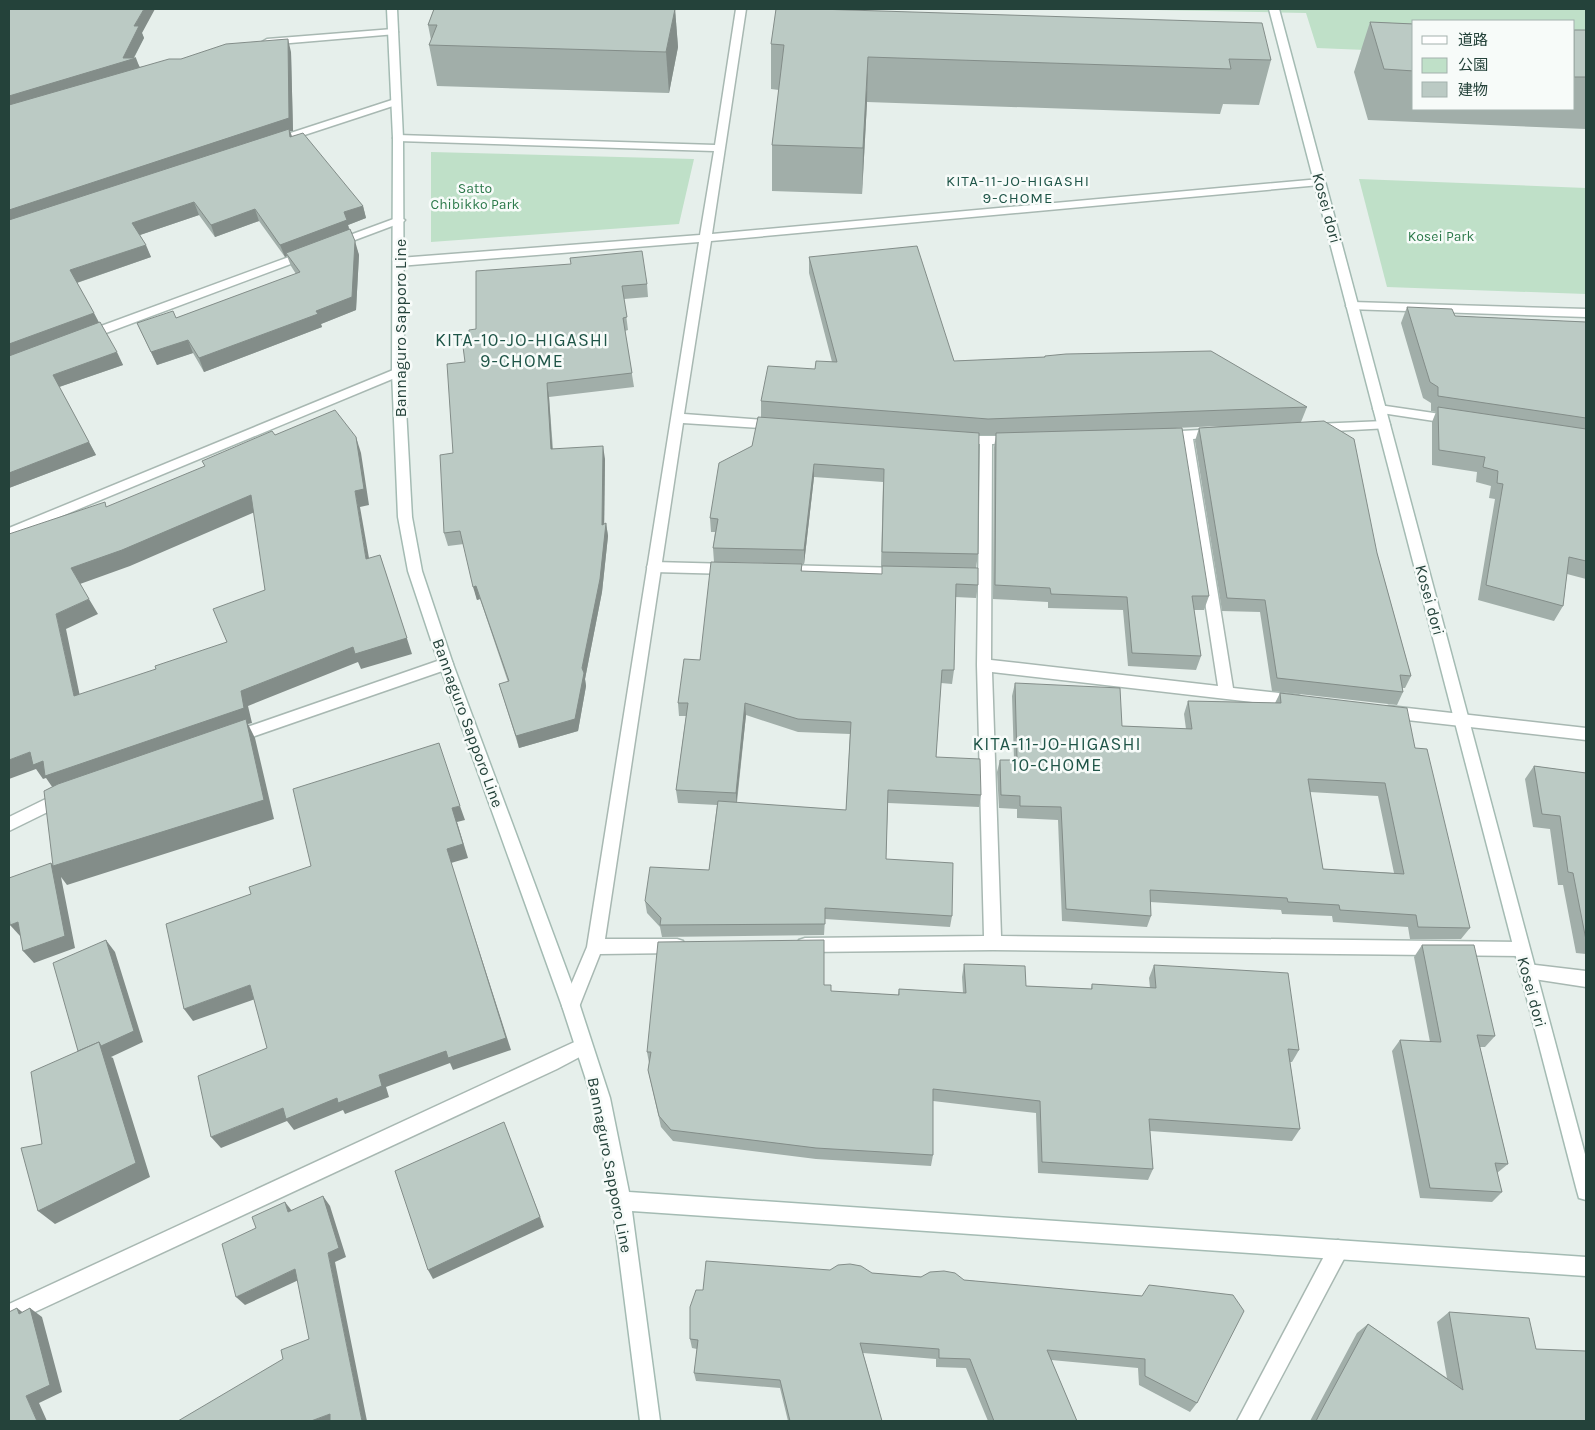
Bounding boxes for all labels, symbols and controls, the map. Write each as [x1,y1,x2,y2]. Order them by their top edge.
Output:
legend [1412,20,1575,110]
text: 道路 [1458,31,1488,49]
text: 公園 [1458,56,1488,74]
text: 建物 [1458,81,1488,99]
street label: Kosei dori [1308,171,1346,245]
district label: KITA-11-JO-HIGASHI 9-CHOME [946,172,1090,207]
park label: Satto Chibikko Park [431,180,520,213]
park label: Kosei Park [1408,228,1474,245]
street label: Bannaguro Sapporo Line [391,239,410,417]
district label: KITA-10-JO-HIGASHI 9-CHOME [435,329,609,372]
street label: Kosei dori [1411,563,1449,637]
street label: Bannaguro Sapporo Line [429,636,507,810]
district label: KITA-11-JO-HIGASHI 10-CHOME [972,733,1142,776]
street label: Kosei dori [1513,955,1551,1029]
street label: Bannaguro Sapporo Line [584,1076,636,1254]

